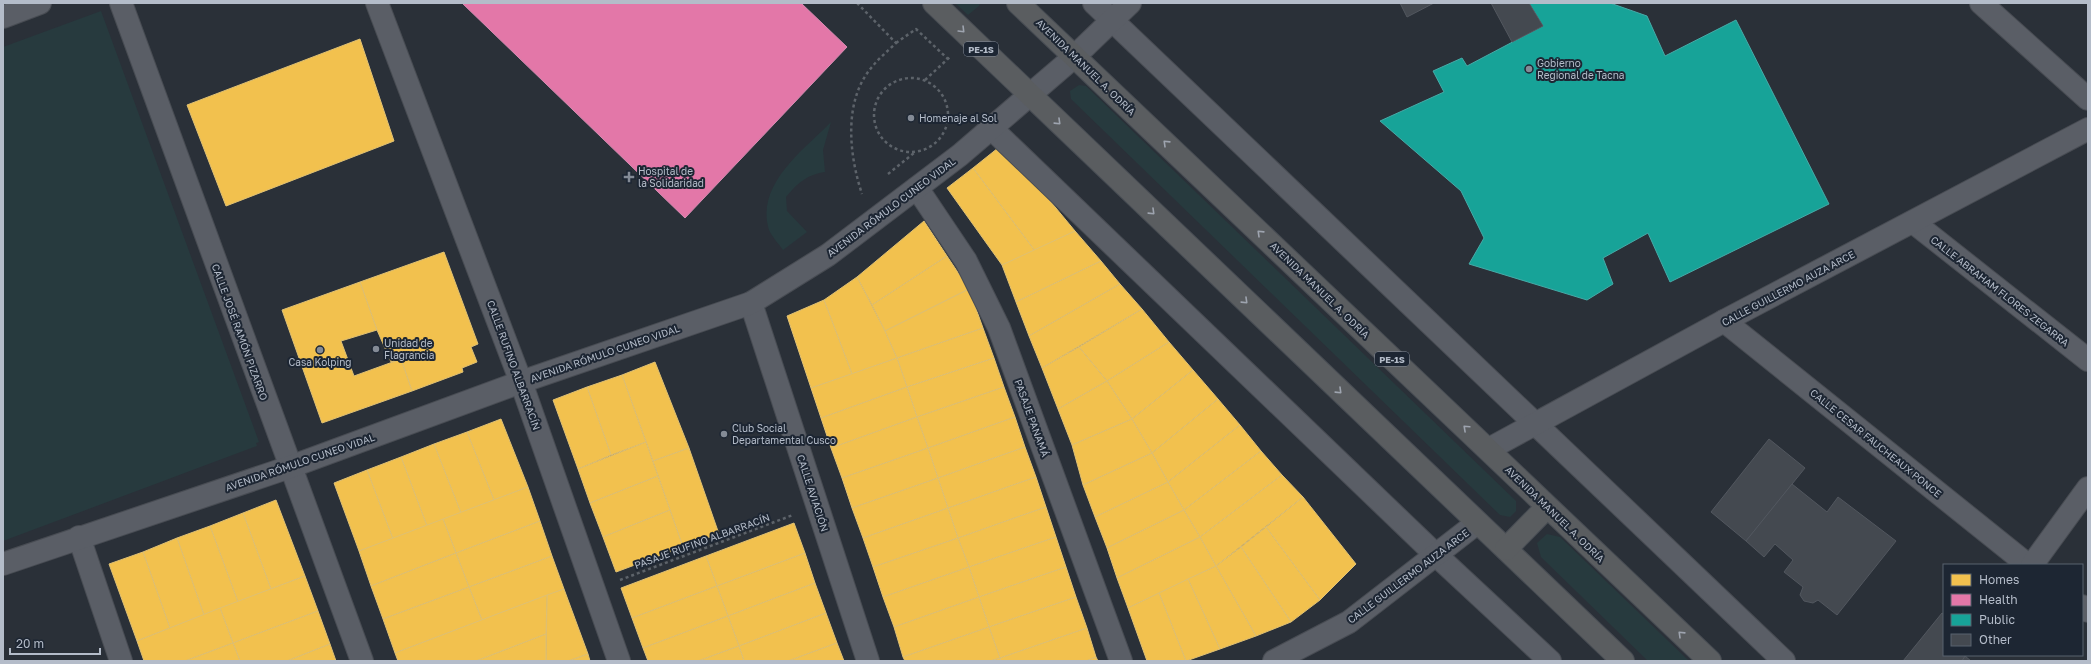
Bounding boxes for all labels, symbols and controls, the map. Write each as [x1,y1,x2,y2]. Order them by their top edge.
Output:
street label: AVENIDA MANUEL A. ODRÍA [1034,16,1138,118]
one-way arrow [957,25,965,33]
road number: PE-1S [964,42,998,56]
place label: Gobierno Regional de Tacna [1537,57,1624,81]
marker: Gobierno Regional de Tacna [1524,64,1534,74]
place label: Homenaje al Sol [919,112,997,124]
marker: Homenaje al Sol [906,113,916,123]
one-way arrow [1053,117,1061,125]
one-way arrow [1163,141,1170,148]
street label: AVENIDA RÓMULO CUNEO VIDAL [825,155,958,259]
place label: Hospital de la Solidaridad [638,165,704,189]
marker: Hospital de la Solidaridad [623,171,635,183]
one-way arrow [1147,207,1154,214]
one-way arrow [1257,230,1265,238]
street label: CALLE ABRAHAM FLORES ZEGARRA [1929,233,2072,349]
street label: AVENIDA MANUEL A. ODRÍA [1268,239,1372,341]
street label: CALLE GUILLERMO AUZA ARCE [1719,248,1857,328]
street label: CALLE JOSÉ RAMÓN PIZARRO [210,262,270,402]
one-way arrow [1240,297,1248,304]
street label: CALLE RUFINO ALBARRACÍN [485,299,543,431]
street label: AVENIDA RÓMULO CUNEO VIDAL [529,322,682,384]
place label: Unidad de Flagrancia [384,337,434,361]
marker: Unidad de Flagrancia [371,344,381,354]
marker: Casa Kolping [315,345,325,355]
road number: PE-1S [1375,352,1409,366]
place label: Casa Kolping [289,356,351,368]
street label: PASAJE PANAMÁ [1012,378,1052,459]
street label: CALLE CESAR FAUCHEAUX PONCE [1808,386,1944,500]
one-way arrow [1334,387,1342,394]
place label: Club Social Departamental Cusco [732,422,836,446]
one-way arrow [1463,425,1471,433]
marker: Club Social Departamental Cusco [719,429,729,439]
street label: AVENIDA RÓMULO CUNEO VIDAL [224,431,377,493]
street label: CALLE AVIACIÓN [795,453,831,533]
street label: AVENIDA MANUEL A. ODRÍA [1503,463,1607,565]
street label: PASAJE RUFINO ALBARRACÍN [633,511,771,571]
street label: CALLE GUILLERMO AUZA ARCE [1345,526,1471,626]
legend [1943,564,2083,656]
text: Homes [1979,572,2019,587]
text: Health [1979,592,2018,607]
text: Public [1979,612,2016,627]
scale bar [10,630,100,656]
one-way arrow [1678,631,1686,639]
text: Other [1979,632,2012,647]
text: 20 m [16,636,44,651]

